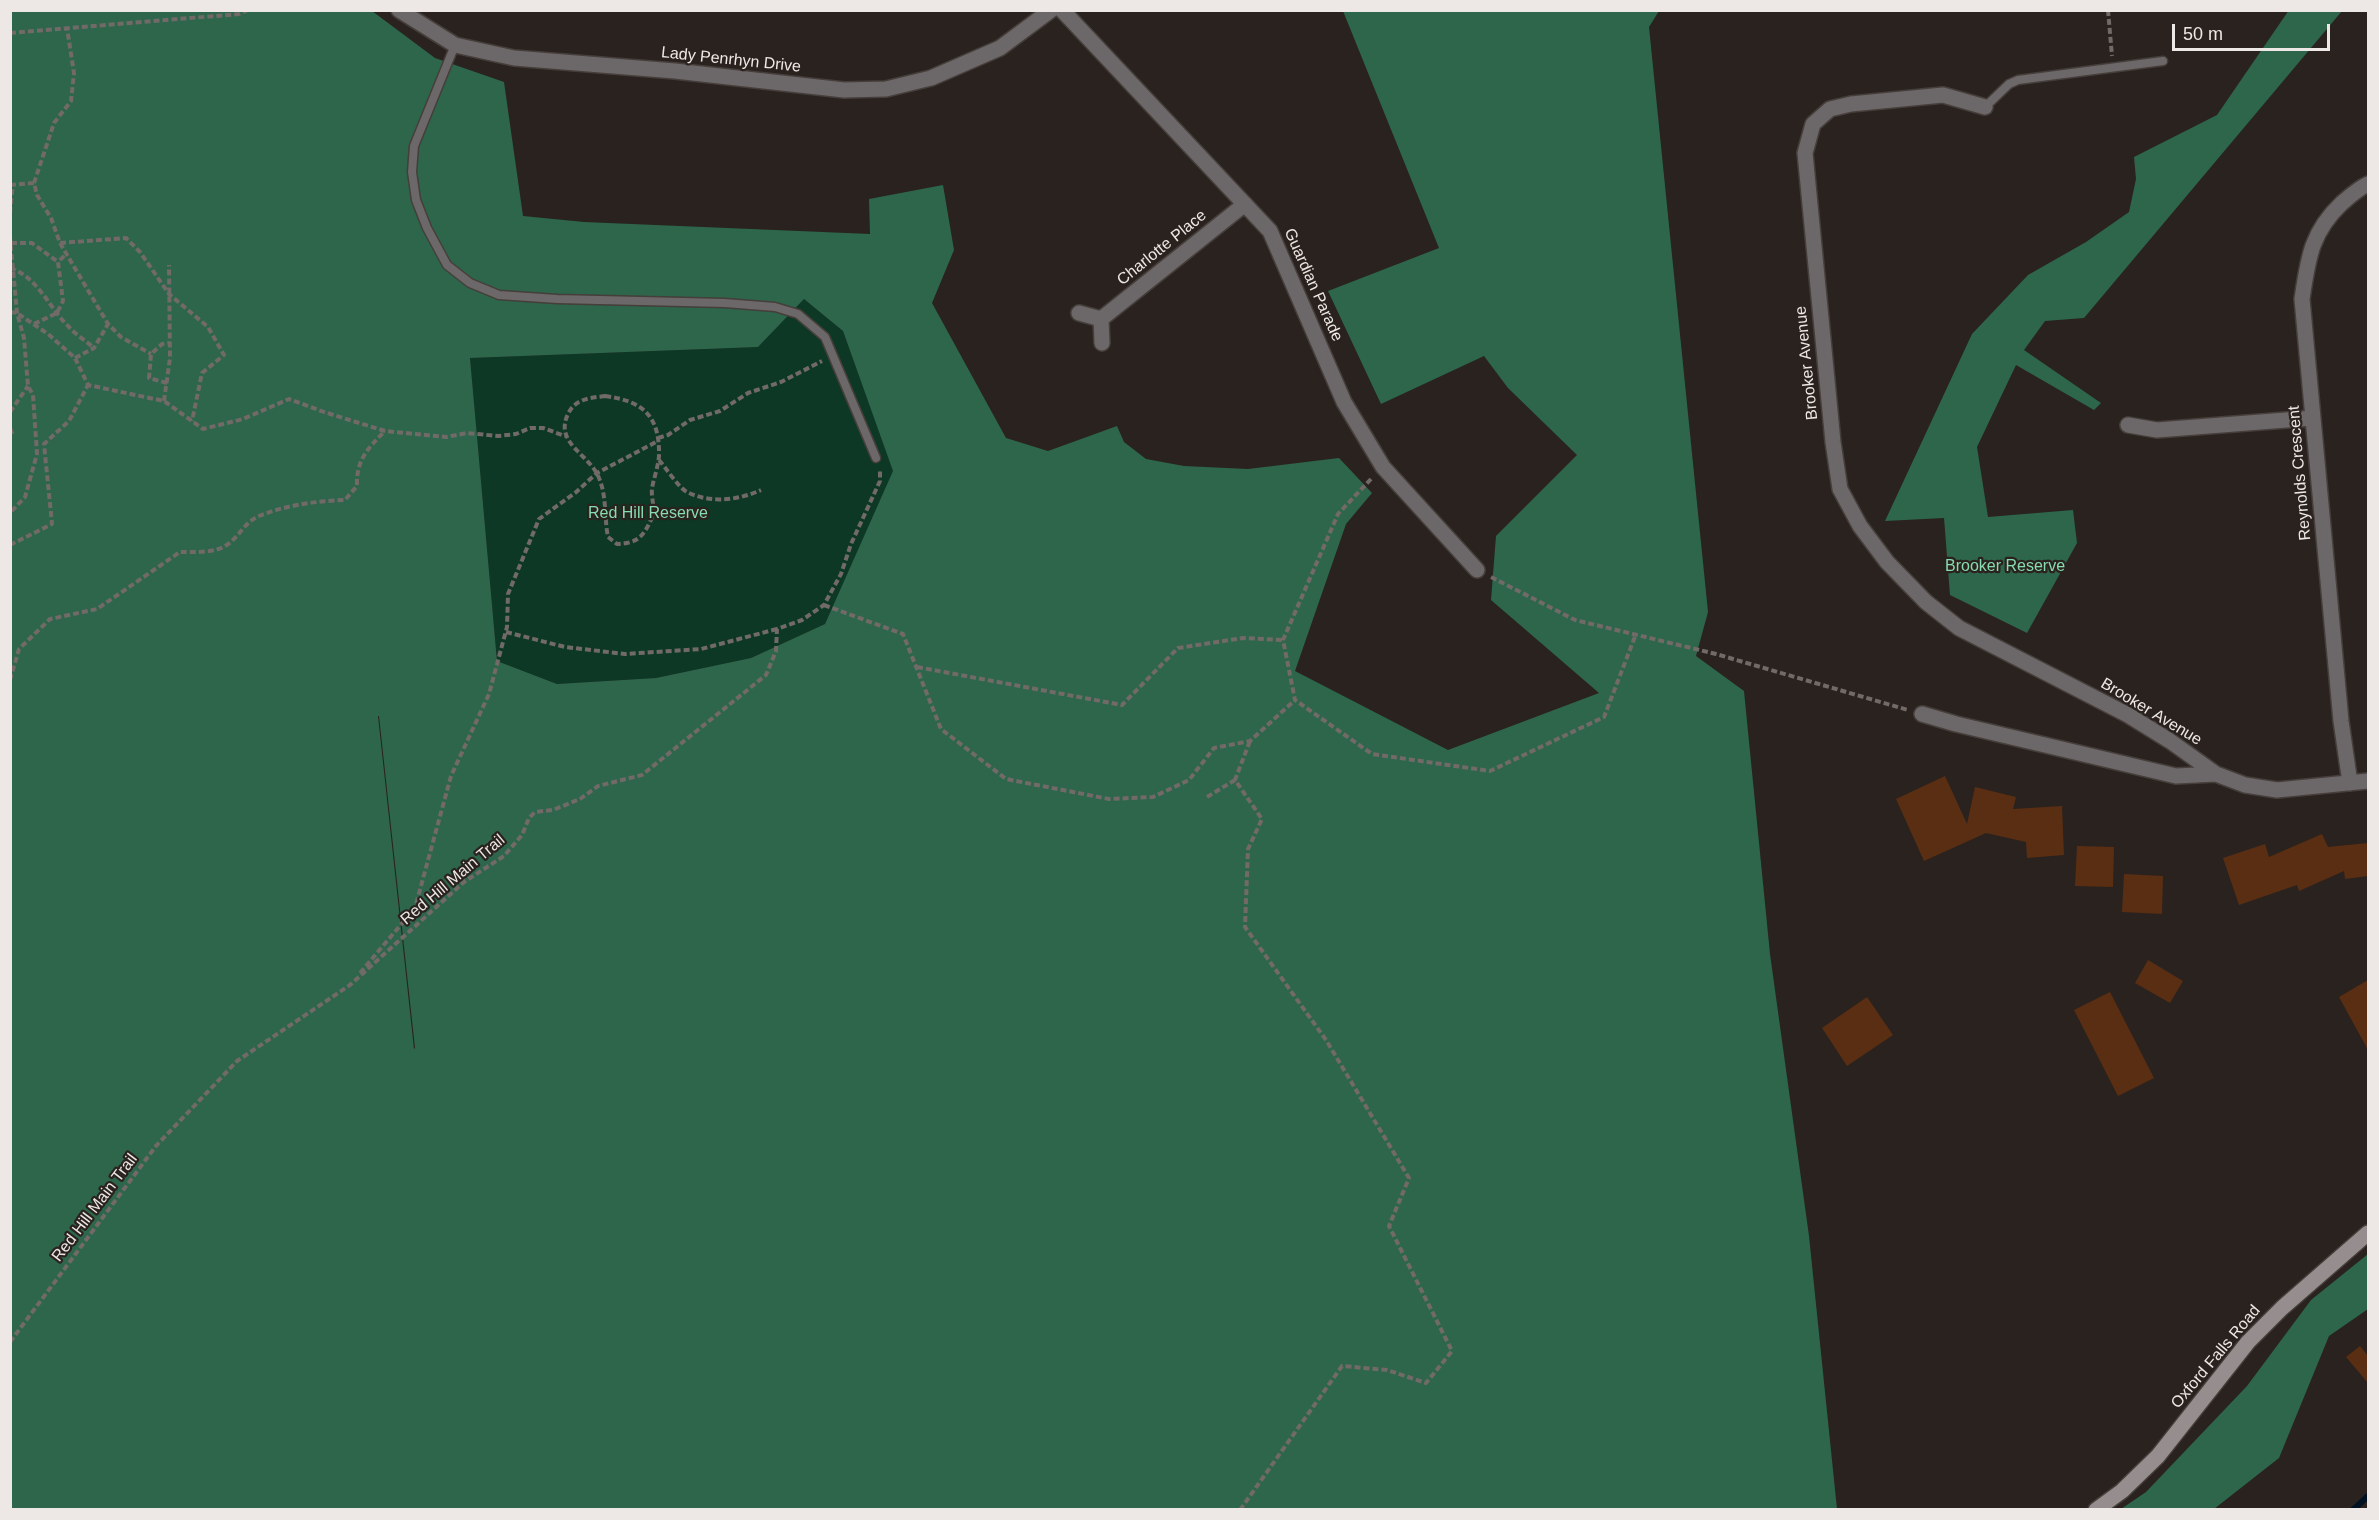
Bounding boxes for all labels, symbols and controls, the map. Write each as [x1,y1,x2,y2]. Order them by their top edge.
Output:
scale bar [2175,12,2332,50]
text: 50 m [2183,24,2223,44]
street label: Lady Penrhyn Drive [660,43,802,77]
street label: Charlotte Place [1113,206,1211,290]
street label: Guardian Parade [1279,225,1347,345]
street label: Brooker Avenue [1791,305,1823,421]
street label: Reynolds Crescent [2285,405,2315,541]
park label: Red Hill Reserve [588,504,708,524]
park label: Brooker Reserve [1945,557,2065,577]
street label: Brooker Avenue [2097,674,2205,750]
street label: Red Hill Main Trail [397,831,509,929]
street label: Red Hill Main Trail [48,1150,142,1266]
street label: Oxford Falls Road [2167,1301,2265,1413]

